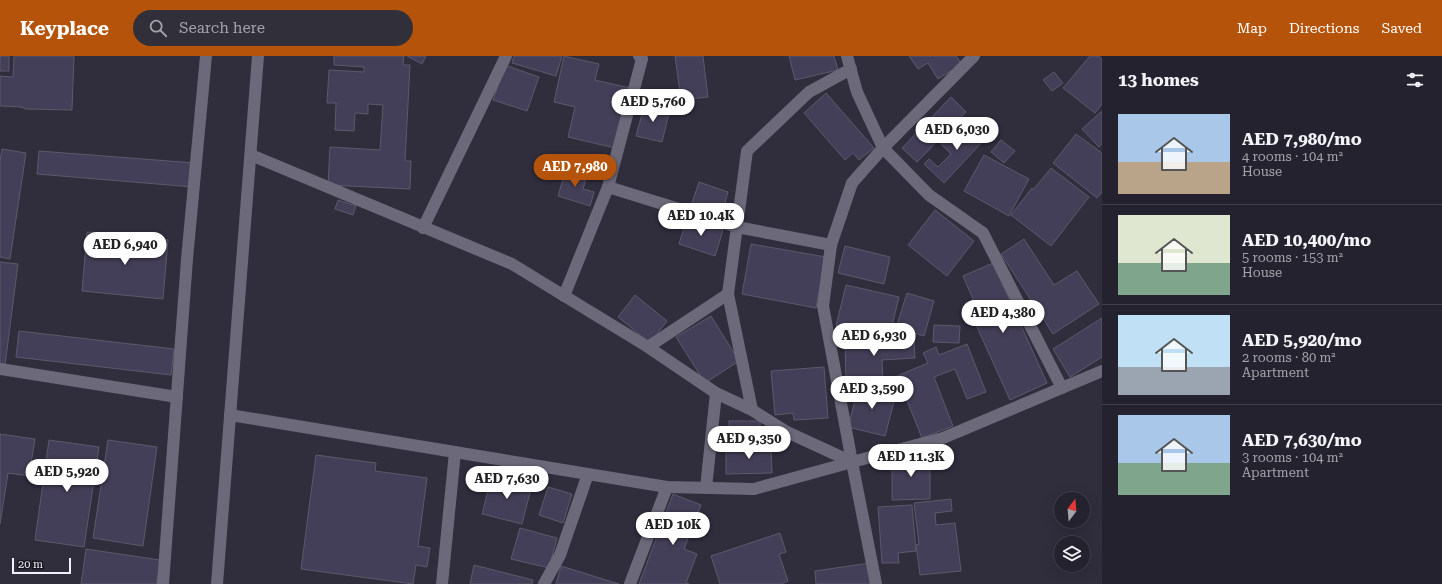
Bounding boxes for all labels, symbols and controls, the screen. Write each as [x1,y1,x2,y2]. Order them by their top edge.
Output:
search box [133,10,413,46]
text: Keyplace [20,17,109,40]
icon: search [147,17,169,39]
text: Search here [179,19,265,37]
text: Map [1237,20,1267,36]
text: Directions [1289,20,1359,36]
text: Saved [1381,20,1422,36]
icon: filters [1404,69,1426,91]
text: 13 homes [1118,70,1199,90]
pin: AED 5,760 [607,89,699,123]
text: AED 5,760 [621,94,685,109]
pin: AED 6,030 [911,117,1003,151]
text: AED 6,030 [925,122,989,137]
text: AED 7,980/mo [1242,129,1362,149]
icon: home [1150,130,1198,178]
text: 4 rooms · 104 m² [1242,149,1343,164]
pin: AED 7,980 [529,154,621,188]
text: AED 7,980 [543,159,607,174]
text: House [1242,164,1282,179]
pin: AED 10.4K [655,203,747,237]
text: AED 10.4K [667,208,735,223]
text: AED 10,400/mo [1242,230,1371,250]
icon: home [1150,231,1198,279]
pin: AED 6,940 [79,232,171,266]
text: AED 6,940 [93,237,157,252]
text: 5 rooms · 153 m² [1242,250,1343,265]
text: House [1242,265,1282,280]
pin: AED 4,380 [957,300,1049,334]
text: AED 4,380 [971,305,1035,320]
pin: AED 6,930 [828,323,920,357]
text: AED 6,930 [842,328,906,343]
text: AED 5,920/mo [1242,330,1362,350]
icon: home [1150,331,1198,379]
text: 2 rooms · 80 m² [1242,350,1336,365]
text: Apartment [1242,365,1309,380]
pin: AED 3,590 [826,376,918,410]
text: AED 3,590 [840,381,904,396]
pin: AED 9,350 [703,426,795,460]
text: AED 7,630/mo [1242,430,1362,450]
text: AED 9,350 [717,431,781,446]
icon: home [1150,431,1198,479]
pin: AED 11.3K [865,444,957,478]
text: AED 11.3K [877,449,945,464]
text: 3 rooms · 104 m² [1242,450,1343,465]
pin: AED 5,920 [21,459,113,493]
text: AED 5,920 [35,464,99,479]
text: Apartment [1242,465,1309,480]
pin: AED 7,630 [461,466,553,500]
text: AED 7,630 [475,471,539,486]
north arrow [1054,492,1090,528]
map controls [1054,492,1090,572]
pin: AED 10K [636,512,710,546]
text: AED 10K [645,517,701,532]
button: layers [1054,536,1090,572]
scale bar [12,556,71,575]
text: 20 m [18,558,43,571]

